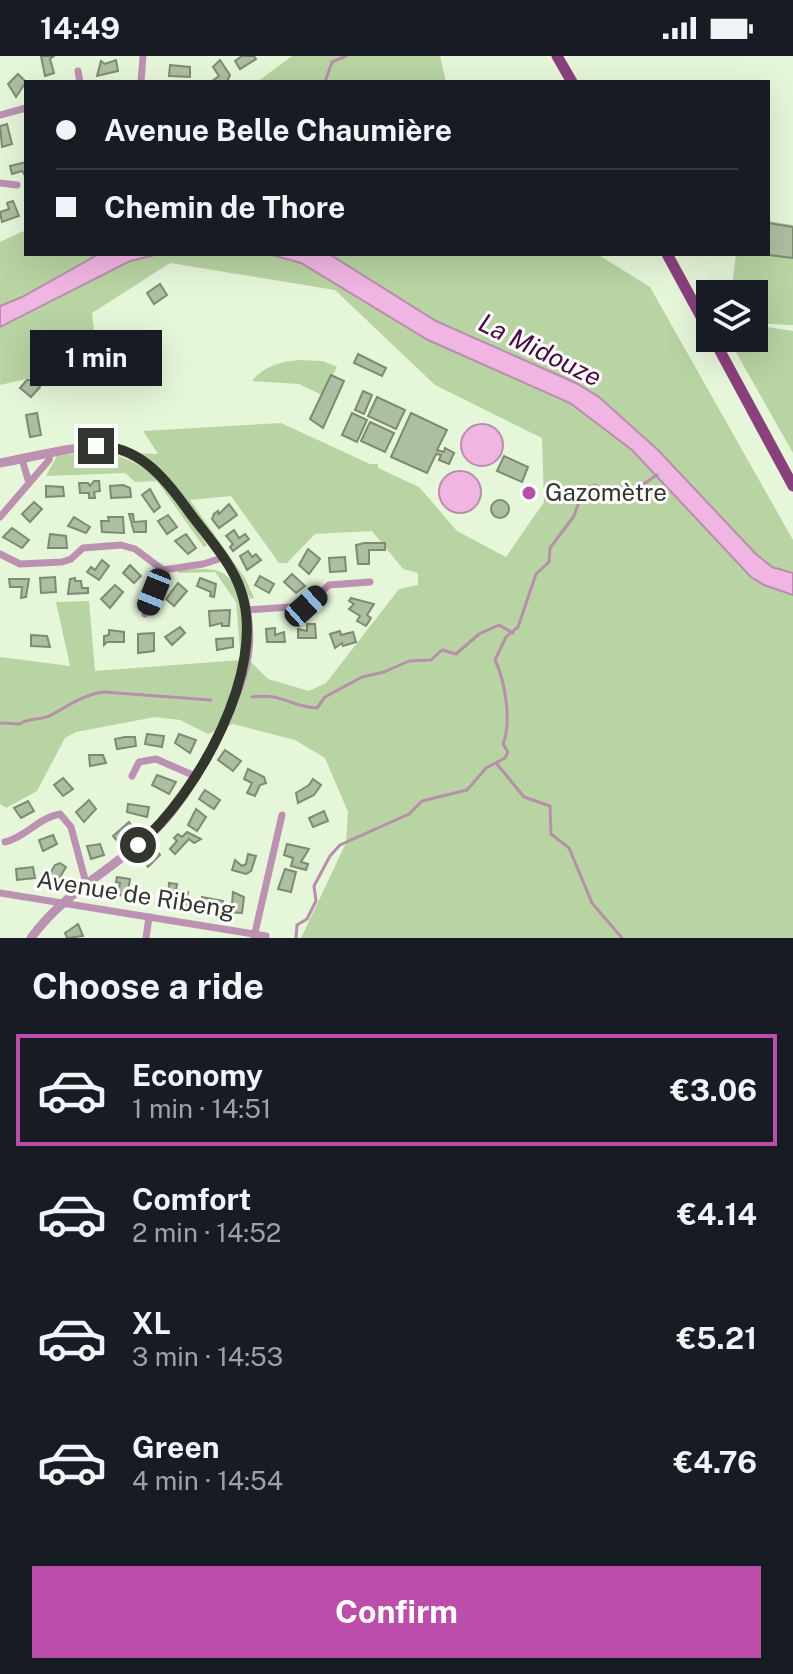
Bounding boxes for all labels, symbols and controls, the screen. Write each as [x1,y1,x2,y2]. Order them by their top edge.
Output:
text: 14:49 [40,10,120,46]
text: Avenue Belle Chaumière [104,112,452,148]
text: Chemin de Thore [104,189,345,225]
map controls [696,280,768,352]
button: layers [696,280,768,352]
water label: La Midouze [474,307,607,393]
callout: 1 min [30,330,162,386]
text: 1 min [65,342,127,373]
route end [78,428,114,464]
place label: Gazomètre [545,478,667,506]
marker: Gazomètre [520,484,538,502]
car [134,565,174,619]
car [280,581,332,631]
route start [120,827,156,863]
street label: Avenue de Ribeng [35,865,237,924]
text: Choose a ride [32,965,264,1007]
icon: car [36,1054,108,1126]
text: Economy [132,1057,263,1093]
text: €3.06 [670,1072,757,1108]
text: 1 min · 14:51 [132,1093,271,1124]
icon: car [36,1178,108,1250]
text: Comfort [132,1181,251,1217]
text: €4.14 [677,1196,757,1232]
text: 2 min · 14:52 [132,1217,281,1248]
icon: car [36,1302,108,1374]
text: XL [132,1305,171,1341]
text: €5.21 [677,1320,757,1356]
text: 3 min · 14:53 [132,1341,283,1372]
icon: car [36,1426,108,1498]
text: Green [132,1429,219,1465]
text: €4.76 [674,1444,757,1480]
text: 4 min · 14:54 [132,1465,283,1496]
button: Confirm [32,1566,761,1658]

